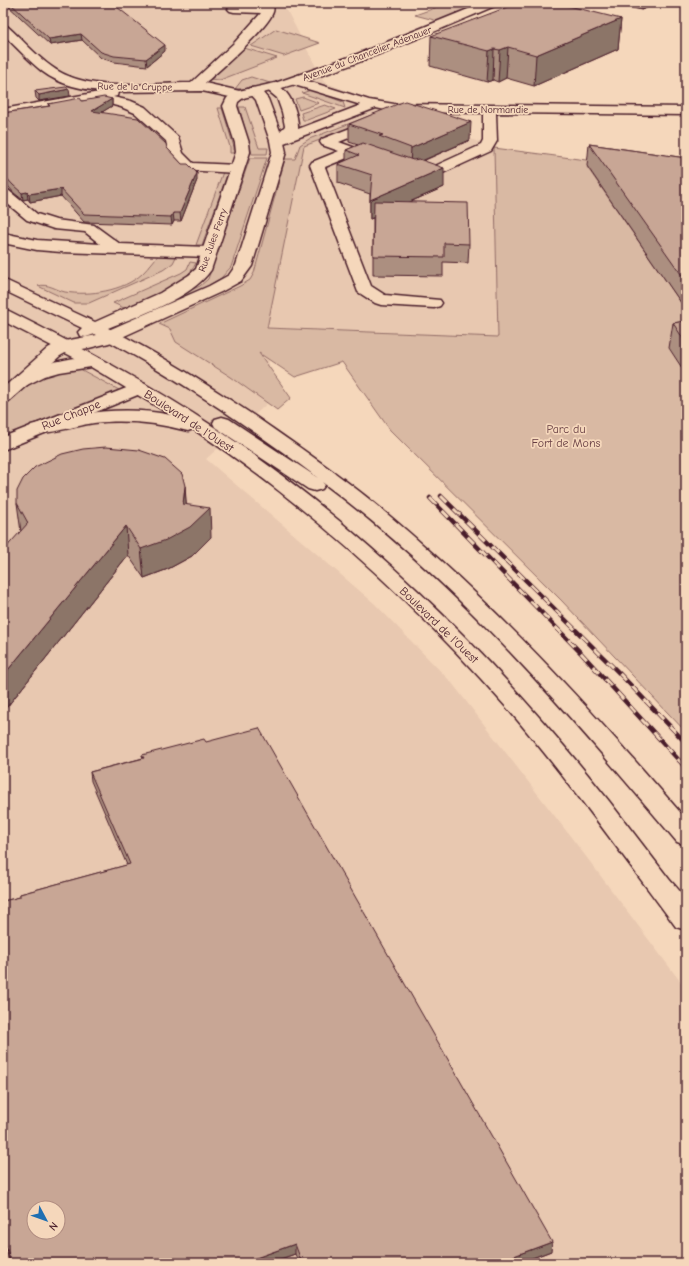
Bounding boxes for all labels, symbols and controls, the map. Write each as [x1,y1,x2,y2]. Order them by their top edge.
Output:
street label: Avenue du Chancelier Adenauer [301,24,434,84]
street label: Rue de la Cruppe [98,80,172,94]
street label: Rue de Normandie [448,104,528,116]
street label: Rue Jules Ferry [196,207,230,274]
street label: Boulevard de l'Ouest [142,387,237,455]
street label: Rue Chappe [40,397,102,433]
park label: Parc du Fort de Mons [531,422,601,450]
street label: Boulevard de l'Ouest [397,584,482,667]
north arrow [26,1200,66,1240]
text: N [46,1219,60,1233]

